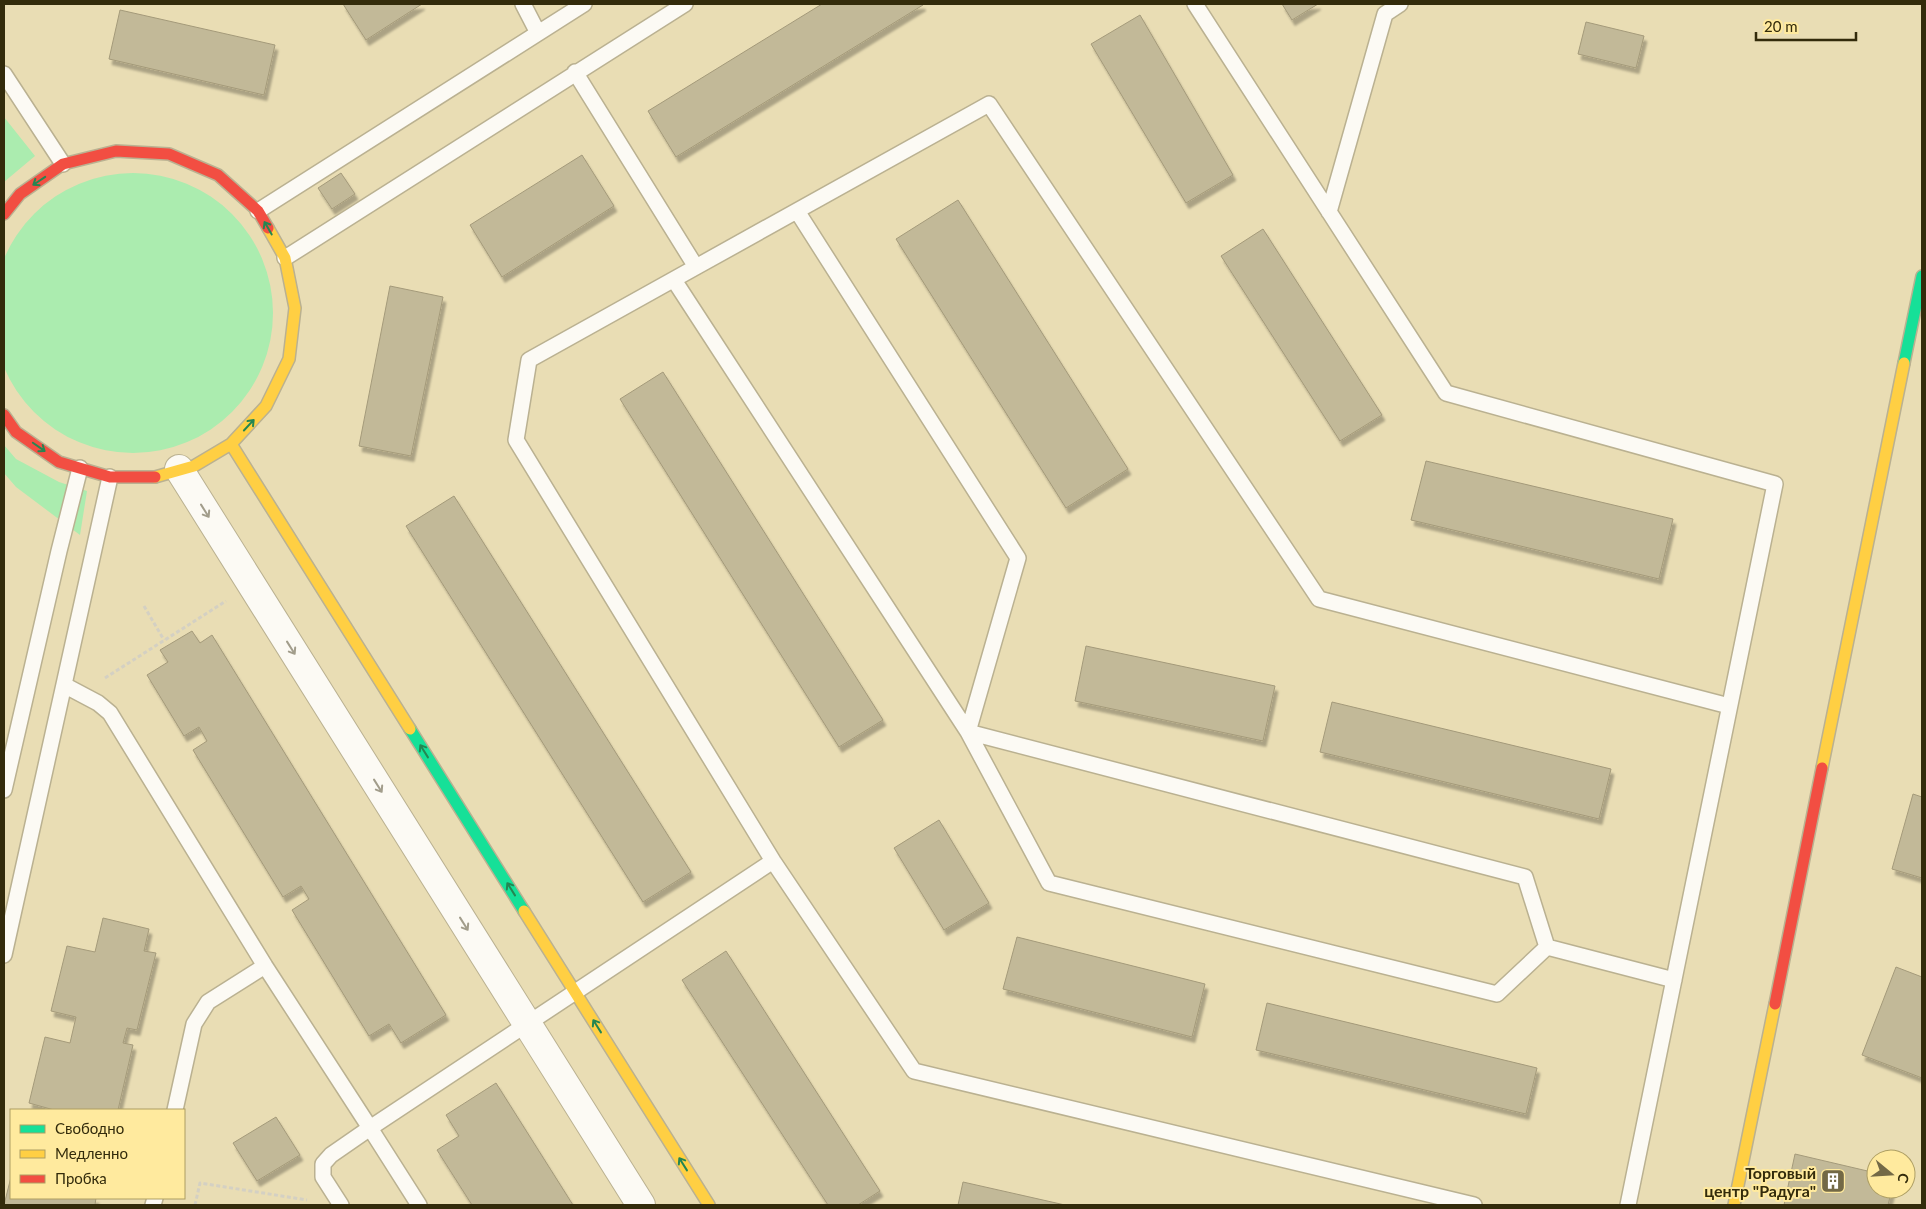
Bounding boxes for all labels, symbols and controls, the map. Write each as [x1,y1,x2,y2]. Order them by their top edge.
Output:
scale bar [1756,10,1856,42]
text: 20 m [1764,17,1798,35]
one-way arrow [32,176,46,186]
one-way arrow [263,220,273,235]
one-way arrow [243,418,255,431]
one-way arrow [32,442,45,453]
one-way arrow [200,503,210,517]
one-way arrow [287,641,297,655]
one-way arrow [419,745,429,759]
one-way arrow [372,779,383,793]
one-way arrow [505,882,515,896]
one-way arrow [459,916,469,930]
one-way arrow [592,1020,602,1034]
legend [10,1109,185,1199]
text: Свободно [55,1119,124,1137]
text: Медленно [55,1144,128,1162]
north arrow [1866,1149,1916,1199]
one-way arrow [678,1157,689,1171]
place label: Торговый центр "Радуга" [1704,1163,1816,1200]
building icon: Торговый центр "Радуга" [1820,1168,1846,1194]
text: Пробка [55,1169,107,1187]
text: С [1894,1171,1913,1186]

